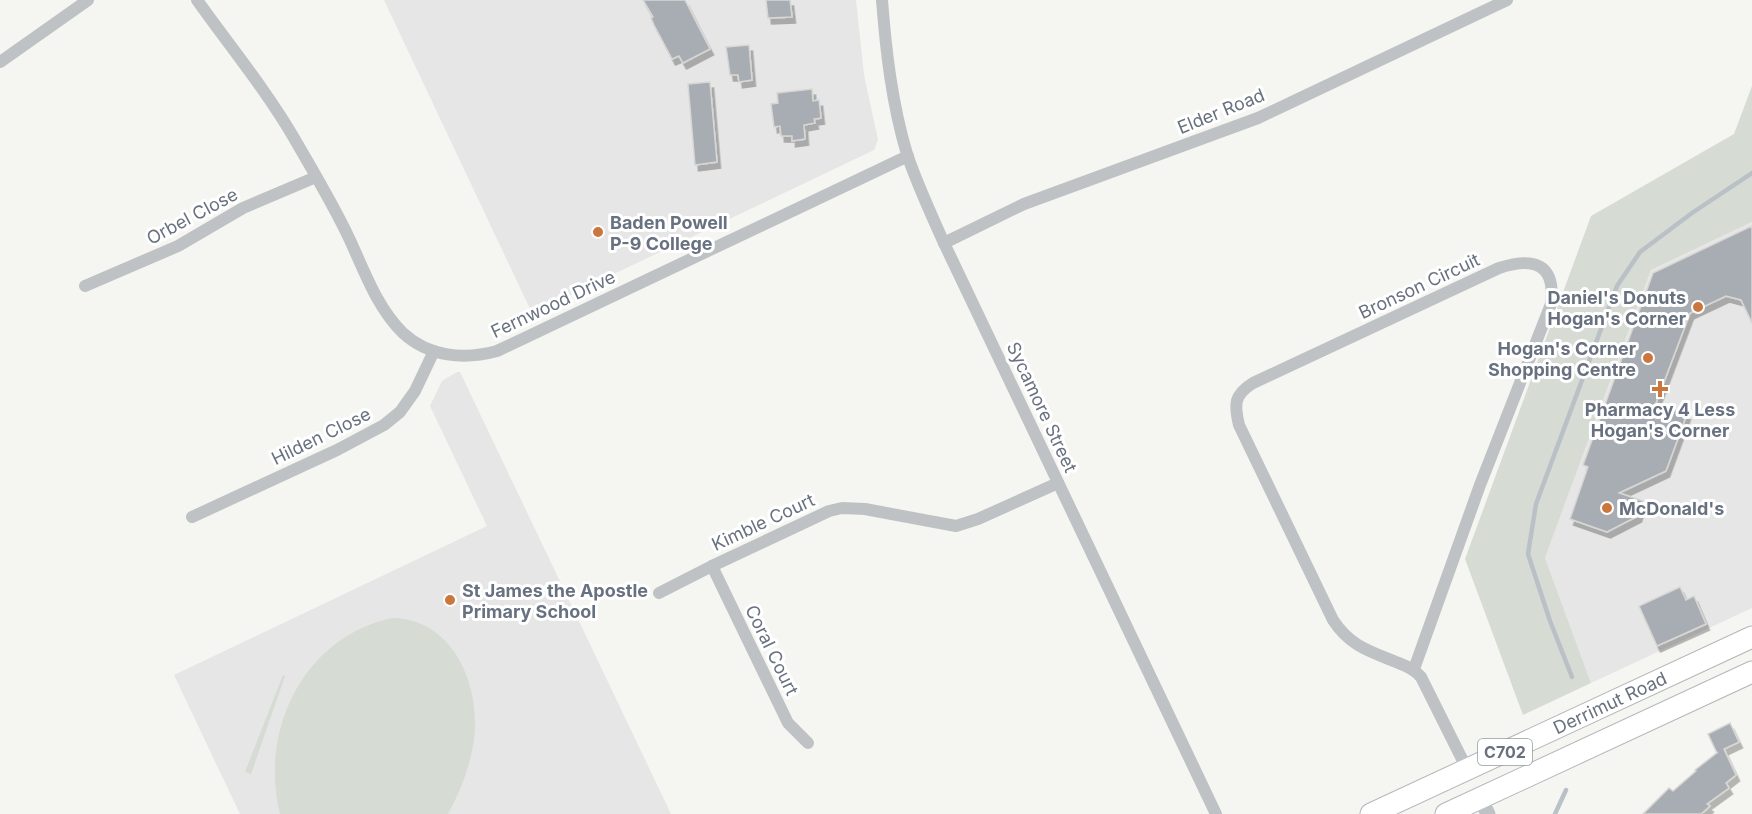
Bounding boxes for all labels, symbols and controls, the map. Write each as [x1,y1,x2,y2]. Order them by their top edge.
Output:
street label: Elder Road [1174,84,1268,138]
street label: Orbel Close [143,183,241,249]
place label: Baden Powell P-9 College [610,212,728,254]
marker: Baden Powell P-9 College [591,225,605,239]
street label: Bronson Circuit [1355,249,1483,323]
street label: Fernwood Drive [487,266,619,342]
place label: Daniel's Donuts Hogan's Corner [1547,287,1686,329]
marker: Daniel's Donuts Hogan's Corner [1691,300,1705,314]
place label: Hogan's Corner Shopping Centre [1488,338,1636,380]
street label: Sycamore Street [1003,339,1081,476]
marker: Hogan's Corner Shopping Centre [1641,351,1655,365]
marker: Pharmacy 4 Less Hogan's Corner [1653,382,1667,396]
place label: Pharmacy 4 Less Hogan's Corner [1585,399,1735,441]
street label: Hilden Close [268,403,374,469]
street label: Kimble Court [708,489,818,555]
place label: McDonald's [1619,498,1724,519]
marker: McDonald's [1600,501,1614,515]
place label: St James the Apostle Primary School [462,580,648,622]
marker: St James the Apostle Primary School [443,593,457,607]
street label: Coral Court [741,601,803,699]
street label: Derrimut Road [1550,668,1670,738]
road number: C702 [1478,739,1532,765]

